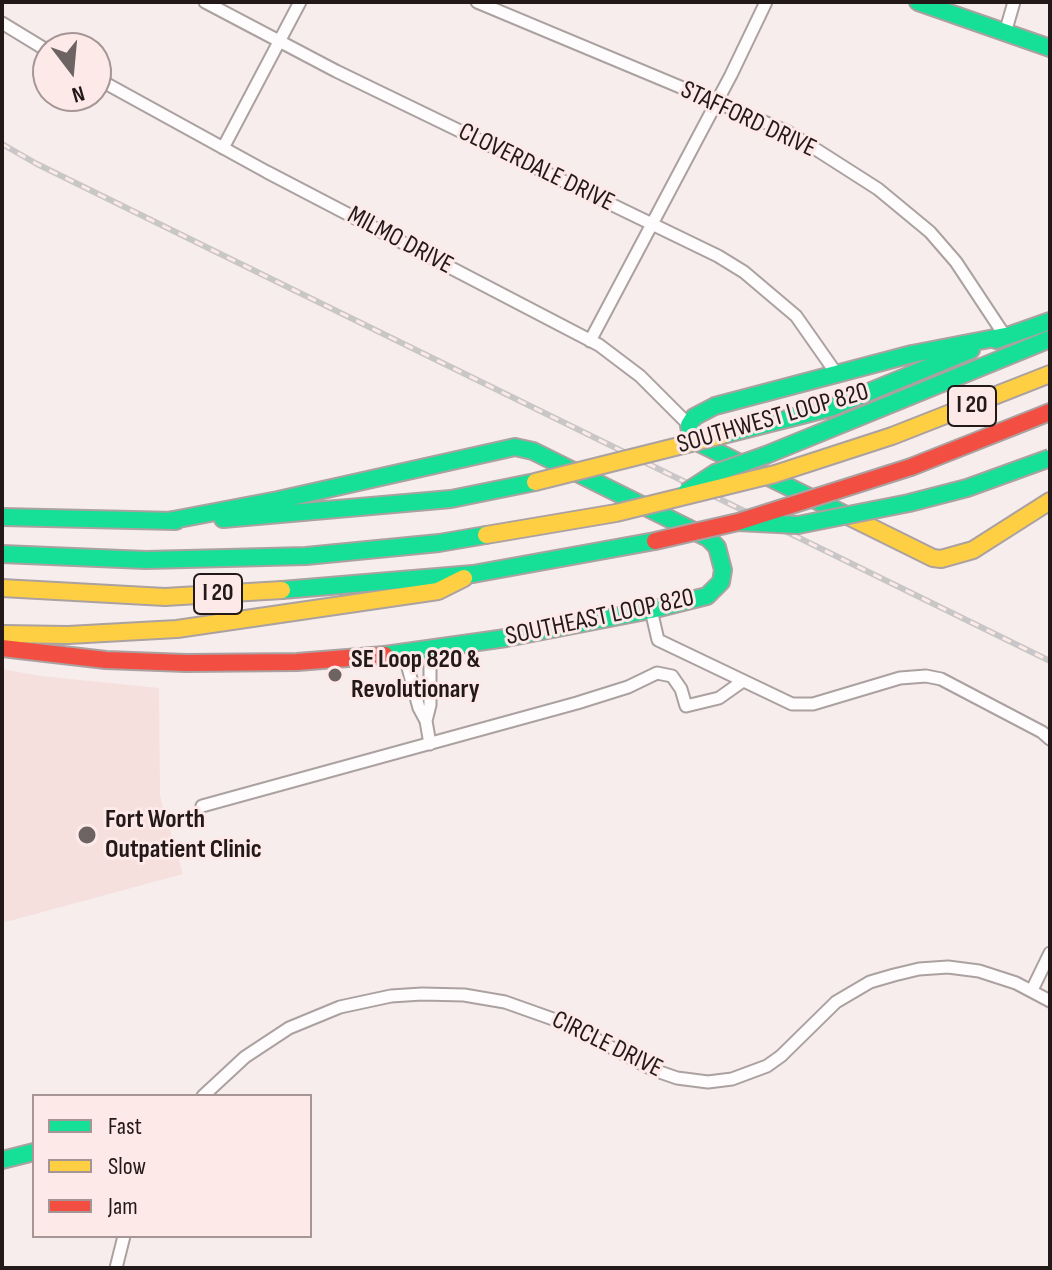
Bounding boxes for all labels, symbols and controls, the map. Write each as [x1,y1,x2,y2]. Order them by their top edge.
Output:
north arrow [32,32,112,112]
street label: STAFFORD DRIVE [675,75,821,165]
text: N [69,79,88,108]
street label: CLOVERDALE DRIVE [453,117,619,219]
street label: MILMO DRIVE [342,200,458,282]
street label: SOUTHWEST LOOP 820 [674,377,872,461]
road number: I 20 [948,386,996,426]
road number: I 20 [194,574,242,614]
street label: SOUTHEAST LOOP 820 [503,583,697,653]
place label: SE Loop 820 & Revolutionary [351,644,480,706]
marker: SE Loop 820 & Revolutionary [326,666,344,684]
place label: Fort Worth Outpatient Clinic [105,804,262,866]
marker: Fort Worth Outpatient Clinic [76,824,98,846]
street label: CIRCLE DRIVE [547,1005,667,1085]
legend [32,1094,312,1238]
text: Fast [108,1112,142,1141]
text: Slow [108,1152,146,1181]
text: Jam [108,1192,138,1221]

